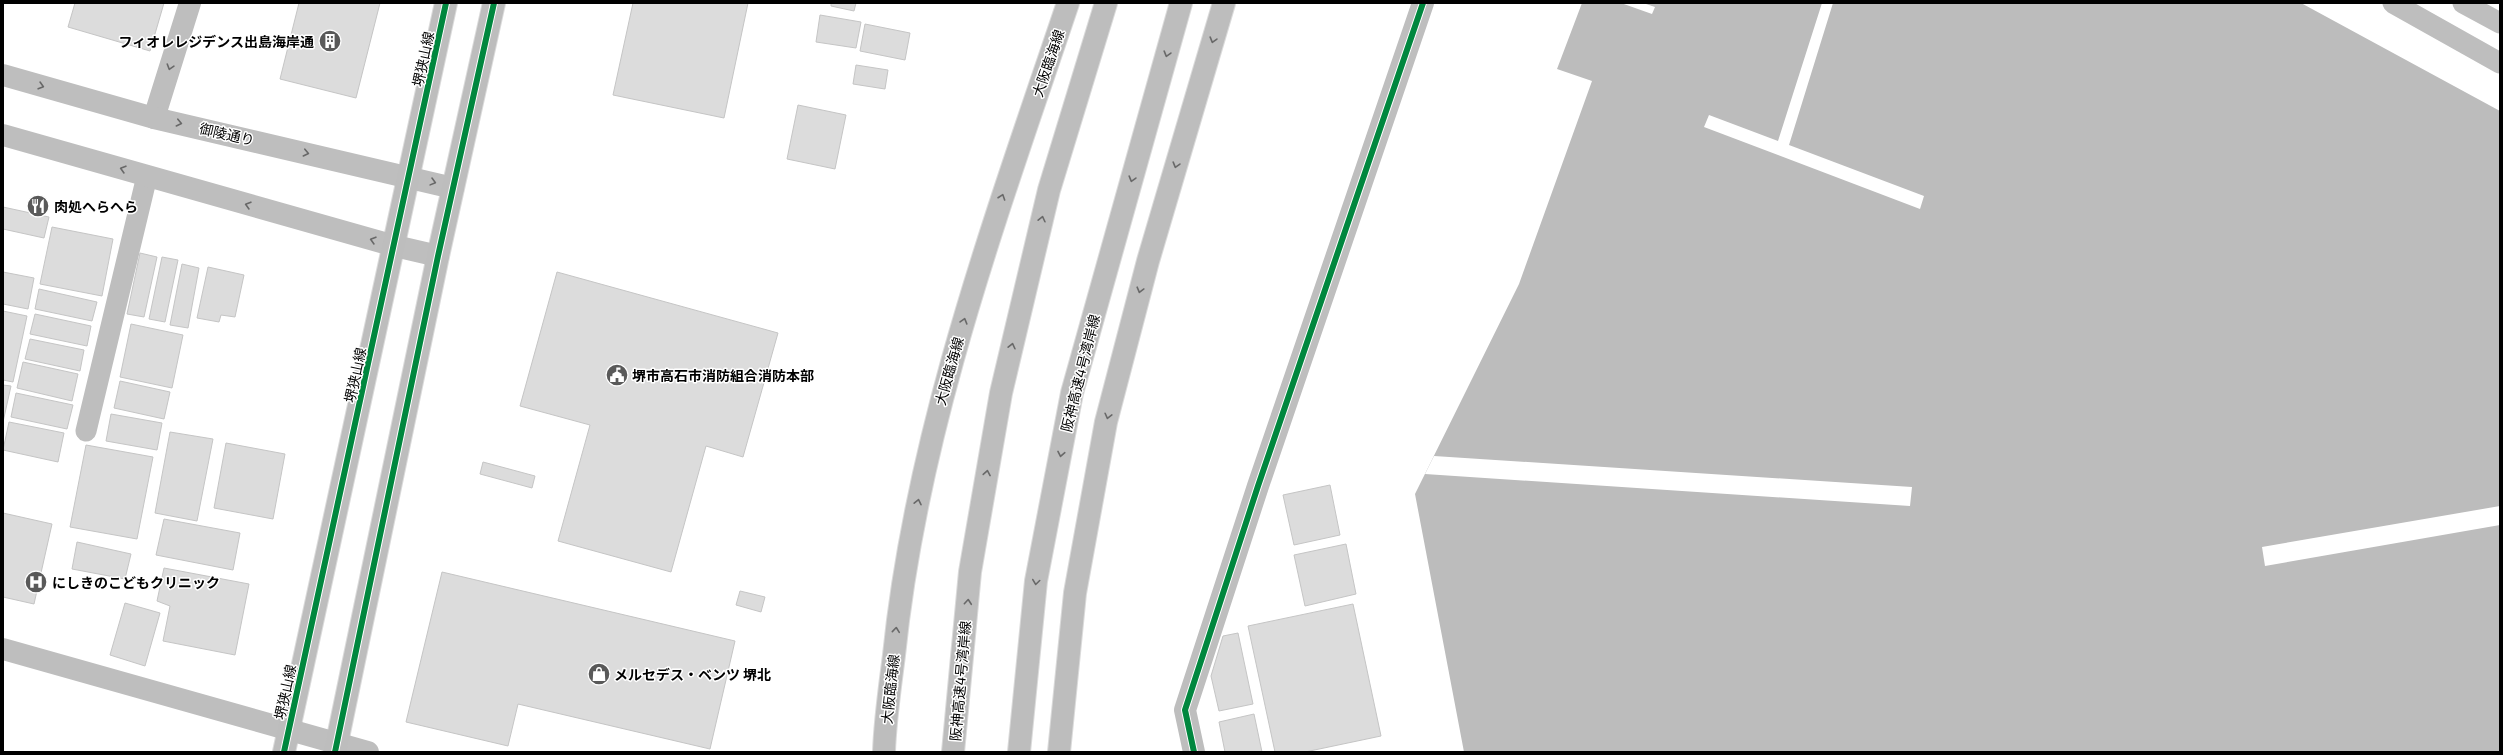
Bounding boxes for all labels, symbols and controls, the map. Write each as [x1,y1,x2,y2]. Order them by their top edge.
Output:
street label: 大阪臨海線 [1029,27,1067,99]
building icon: フィオレレジデンス出島海岸通 [317,28,343,54]
street label: 堺狭山線 [409,30,437,88]
place label: フィオレレジデンス出島海岸通 [119,33,314,50]
one-way arrow [1209,37,1218,44]
one-way arrow [1163,50,1172,57]
one-way arrow [166,63,175,70]
one-way arrow [37,81,44,89]
one-way arrow [176,119,183,127]
street label: 御陵通り [198,119,256,149]
one-way arrow [303,148,309,156]
one-way arrow [1172,161,1181,168]
one-way arrow [120,165,127,174]
one-way arrow [1128,176,1137,183]
one-way arrow [429,178,436,186]
restaurant icon: 肉処へらへら [25,193,51,219]
one-way arrow [998,194,1006,201]
place label: 肉処へらへら [54,198,138,215]
one-way arrow [245,201,252,209]
one-way arrow [1037,216,1046,223]
one-way arrow [370,236,377,245]
one-way arrow [1137,287,1145,293]
street label: 阪神高速4号湾岸線 [1057,312,1103,434]
one-way arrow [959,318,968,325]
street label: 大阪臨海線 [931,335,967,407]
one-way arrow [1007,342,1015,349]
street label: 堺狭山線 [341,346,369,404]
public building icon: 堺市高石市消防組合消防本部 [604,362,630,388]
place label: 堺市高石市消防組合消防本部 [632,367,814,384]
one-way arrow [1104,413,1112,419]
one-way arrow [1057,451,1065,457]
one-way arrow [982,470,991,476]
one-way arrow [913,498,922,505]
hospital icon: にしきのこどもクリニック [23,569,49,595]
place label: にしきのこどもクリニック [52,574,220,591]
one-way arrow [1032,579,1041,585]
one-way arrow [963,599,972,605]
street label: 阪神高速4号湾岸線 [946,620,974,742]
one-way arrow [891,627,900,633]
street label: 大阪臨海線 [878,653,902,725]
shop icon: メルセデス・ベンツ 堺北 [586,661,612,687]
street label: 堺狭山線 [271,663,299,721]
place label: メルセデス・ベンツ 堺北 [614,666,771,683]

